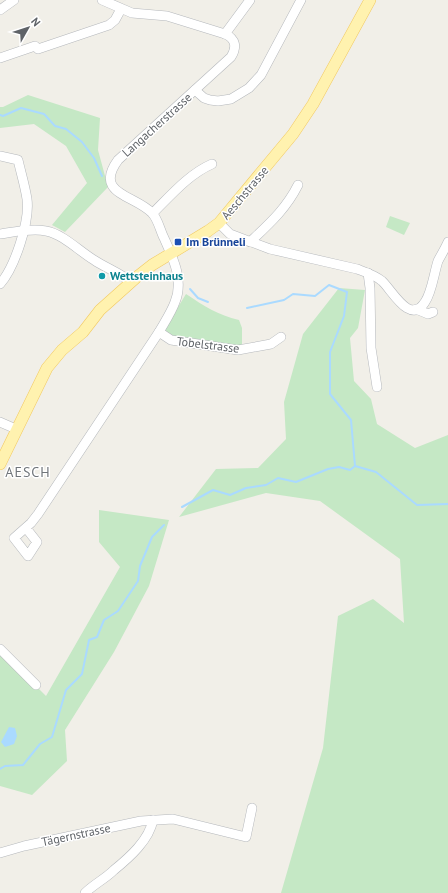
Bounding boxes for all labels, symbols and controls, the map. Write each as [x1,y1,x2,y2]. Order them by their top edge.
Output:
north arrow [8,8,48,48]
text: N [28,14,43,29]
street label: Langacherstrasse [119,89,195,160]
street label: Aeschstrasse [218,163,271,223]
place label: Im Brünneli [186,234,246,249]
marker: Im Brünneli [173,237,183,247]
place label: Wettsteinhaus [110,268,183,283]
marker: Wettsteinhaus [97,271,107,281]
street label: Tobelstrasse [176,333,240,356]
district label: AESCH [5,463,51,481]
street label: Tägernstrasse [40,820,112,849]

